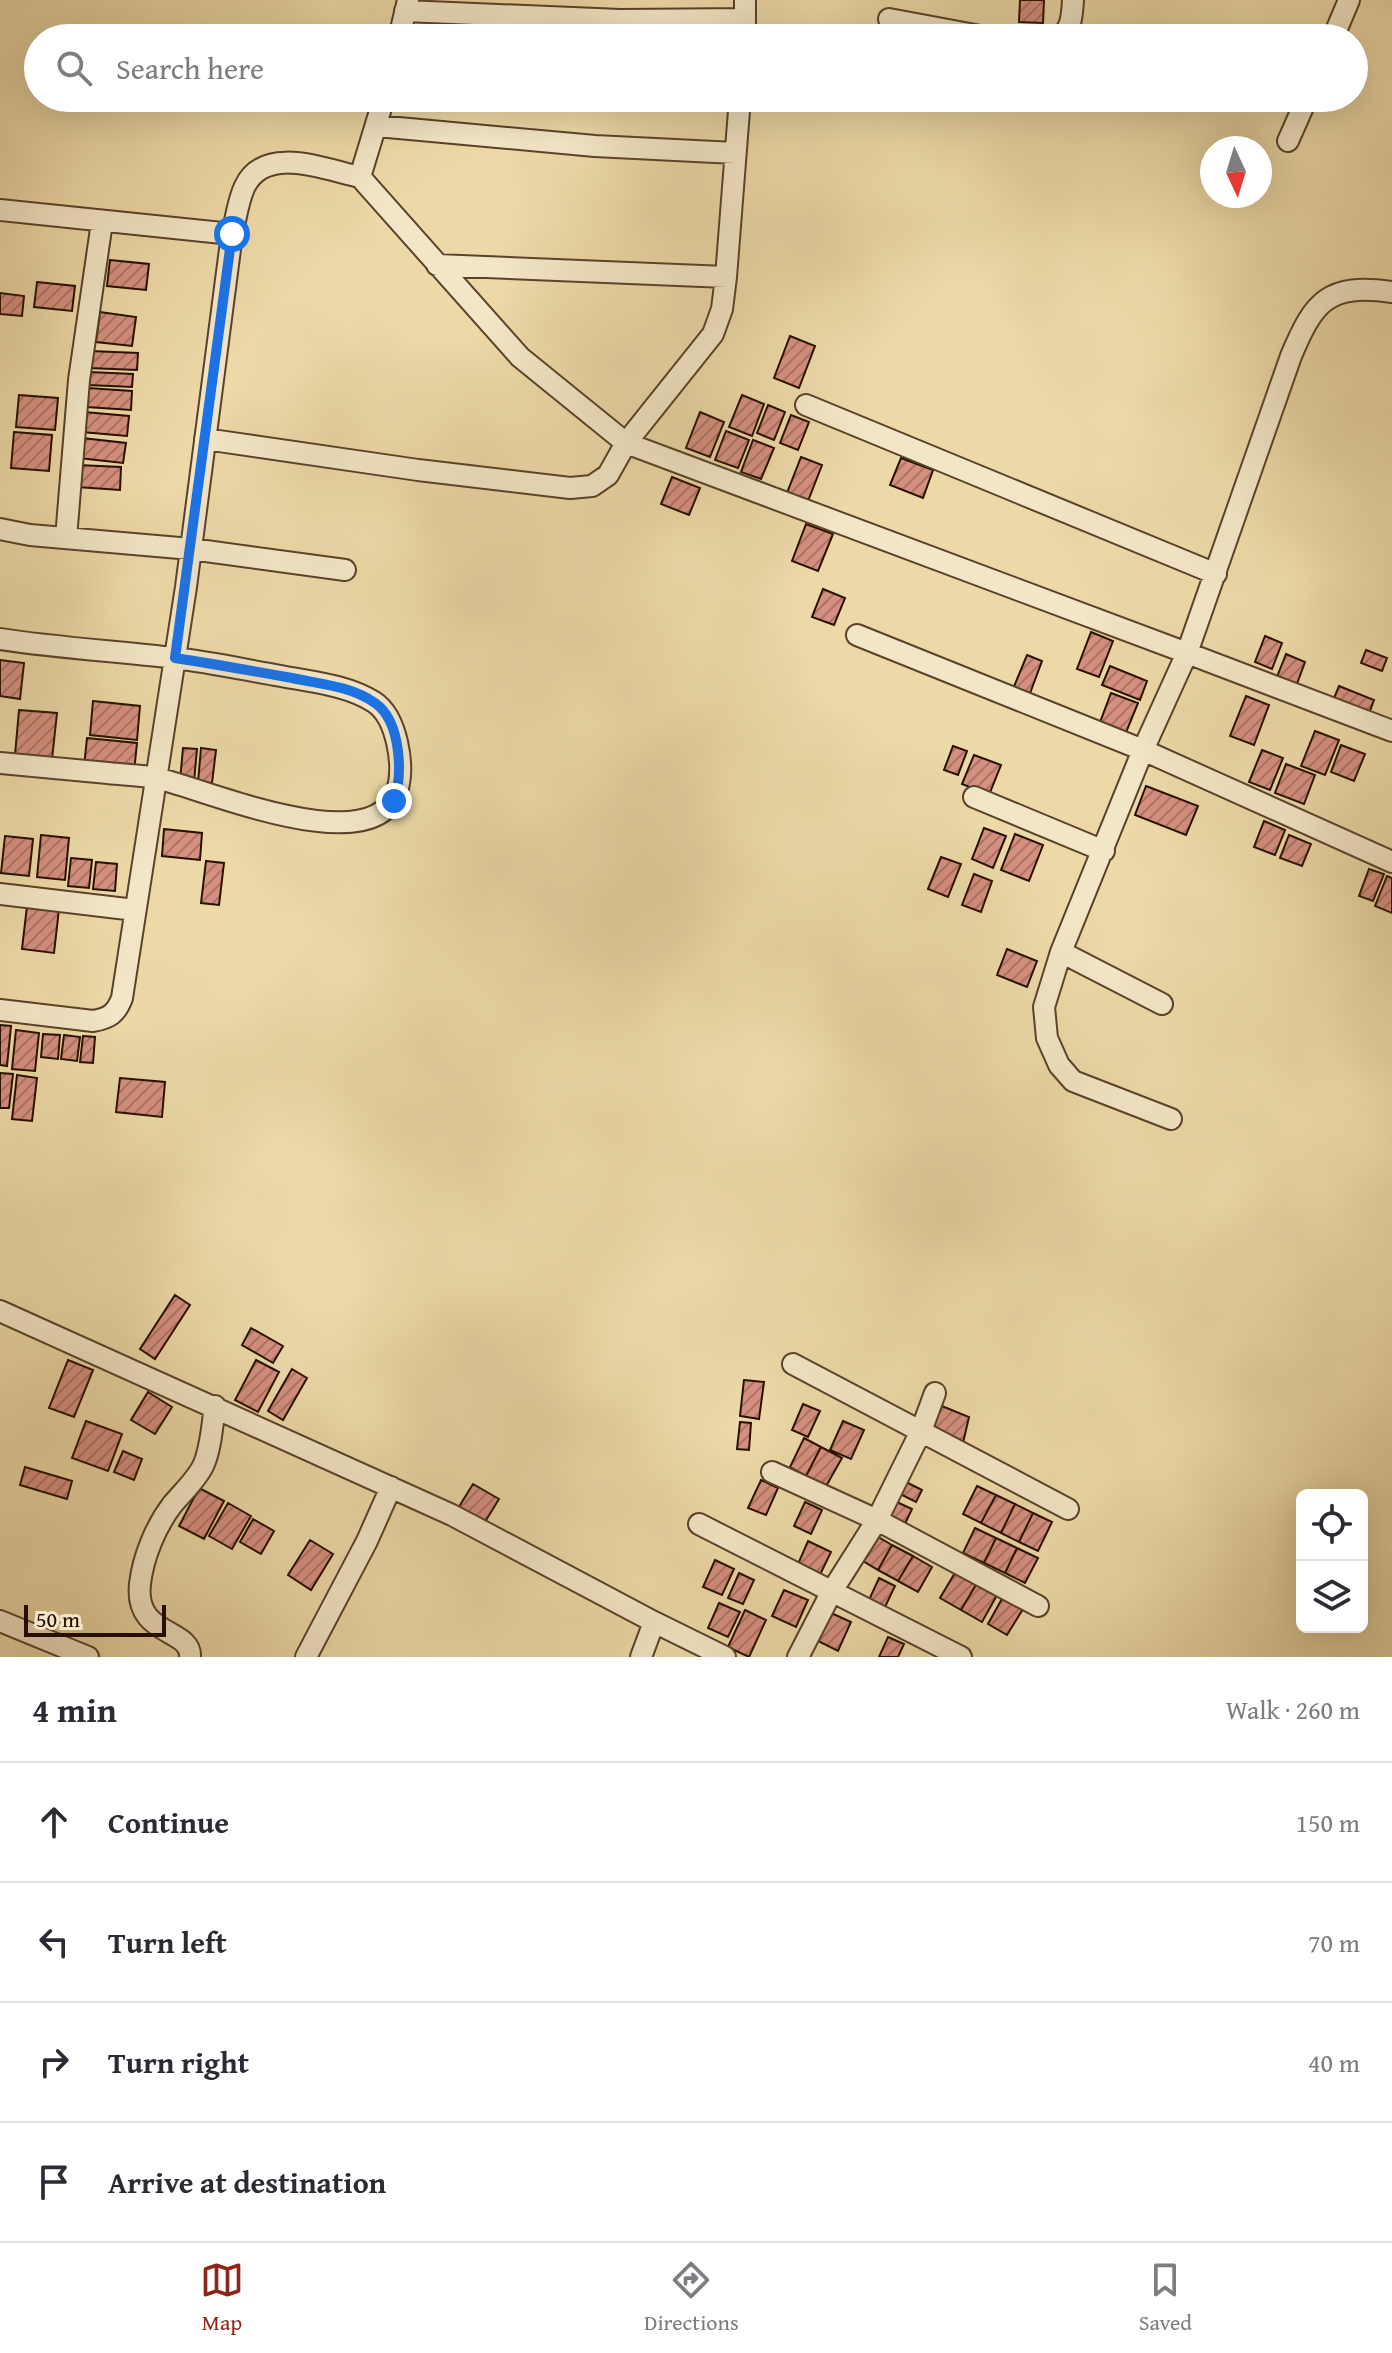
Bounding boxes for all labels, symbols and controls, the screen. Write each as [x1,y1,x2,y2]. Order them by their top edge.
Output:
search box [24,24,1368,112]
icon: search [52,46,96,90]
text: Search here [116,46,264,90]
north arrow [1200,136,1272,208]
route start [214,216,250,252]
route end [376,783,412,819]
map controls [1296,1489,1368,1633]
button: locate [1296,1489,1368,1561]
button: layers [1296,1561,1368,1633]
scale bar [24,1601,166,1637]
text: 50 m [36,1603,80,1635]
text: 4 min [32,1685,117,1734]
text: Walk · 260 m [1226,1690,1360,1729]
icon: ahead [32,1800,76,1844]
text: Continue [108,1800,229,1844]
text: 150 m [1295,1803,1360,1842]
icon: left [32,1920,76,1964]
text: Turn left [108,1920,227,1964]
text: 70 m [1308,1923,1360,1962]
icon: right [32,2040,76,2084]
text: Turn right [108,2040,249,2084]
text: 40 m [1308,2043,1360,2082]
icon: arrive [32,2160,76,2204]
text: Arrive at destination [108,2160,386,2204]
tab: Map [200,2258,244,2338]
tab: Directions [644,2258,739,2338]
tab: Saved [1139,2258,1192,2338]

